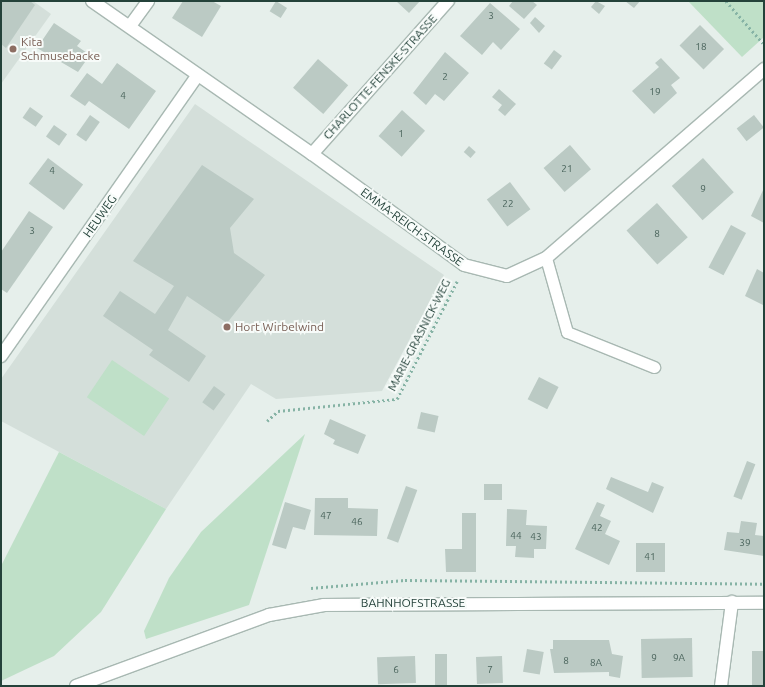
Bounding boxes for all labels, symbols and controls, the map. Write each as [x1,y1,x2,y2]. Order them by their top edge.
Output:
house number: 3 [488,10,494,22]
street label: CHARLOTTE-FENSKE-STRASSE [320,12,440,142]
place label: Kita Schmusebacke [21,35,100,63]
house number: 18 [695,41,707,53]
marker: Kita Schmusebacke [8,44,18,54]
house number: 2 [442,71,448,83]
house number: 19 [649,86,661,98]
house number: 4 [120,90,126,102]
house number: 1 [398,128,404,140]
house number: 21 [561,163,573,175]
house number: 4 [49,165,55,177]
house number: 9 [700,183,706,195]
street label: EMMA-REICH-STRASSE [358,185,466,269]
street label: HEUWEG [80,192,120,240]
house number: 22 [502,198,514,210]
house number: 3 [29,225,35,237]
house number: 8 [654,228,660,240]
street label: MARIE-GRASNICK-WEG [384,276,454,394]
place label: Hort Wirbelwind [235,320,324,334]
marker: Hort Wirbelwind [222,322,232,332]
house number: 47 [320,510,332,522]
house number: 46 [351,516,363,528]
house number: 42 [591,522,603,534]
house number: 44 [510,530,522,542]
house number: 43 [530,531,542,543]
house number: 39 [739,537,751,549]
house number: 41 [644,551,656,563]
street label: BAHNHOFSTRASSE [361,596,465,610]
house number: 9 [651,652,657,664]
house number: 9A [673,652,685,664]
house number: 8 [563,655,569,667]
house number: 8A [590,657,602,669]
house number: 6 [393,664,399,676]
house number: 7 [487,664,493,676]

